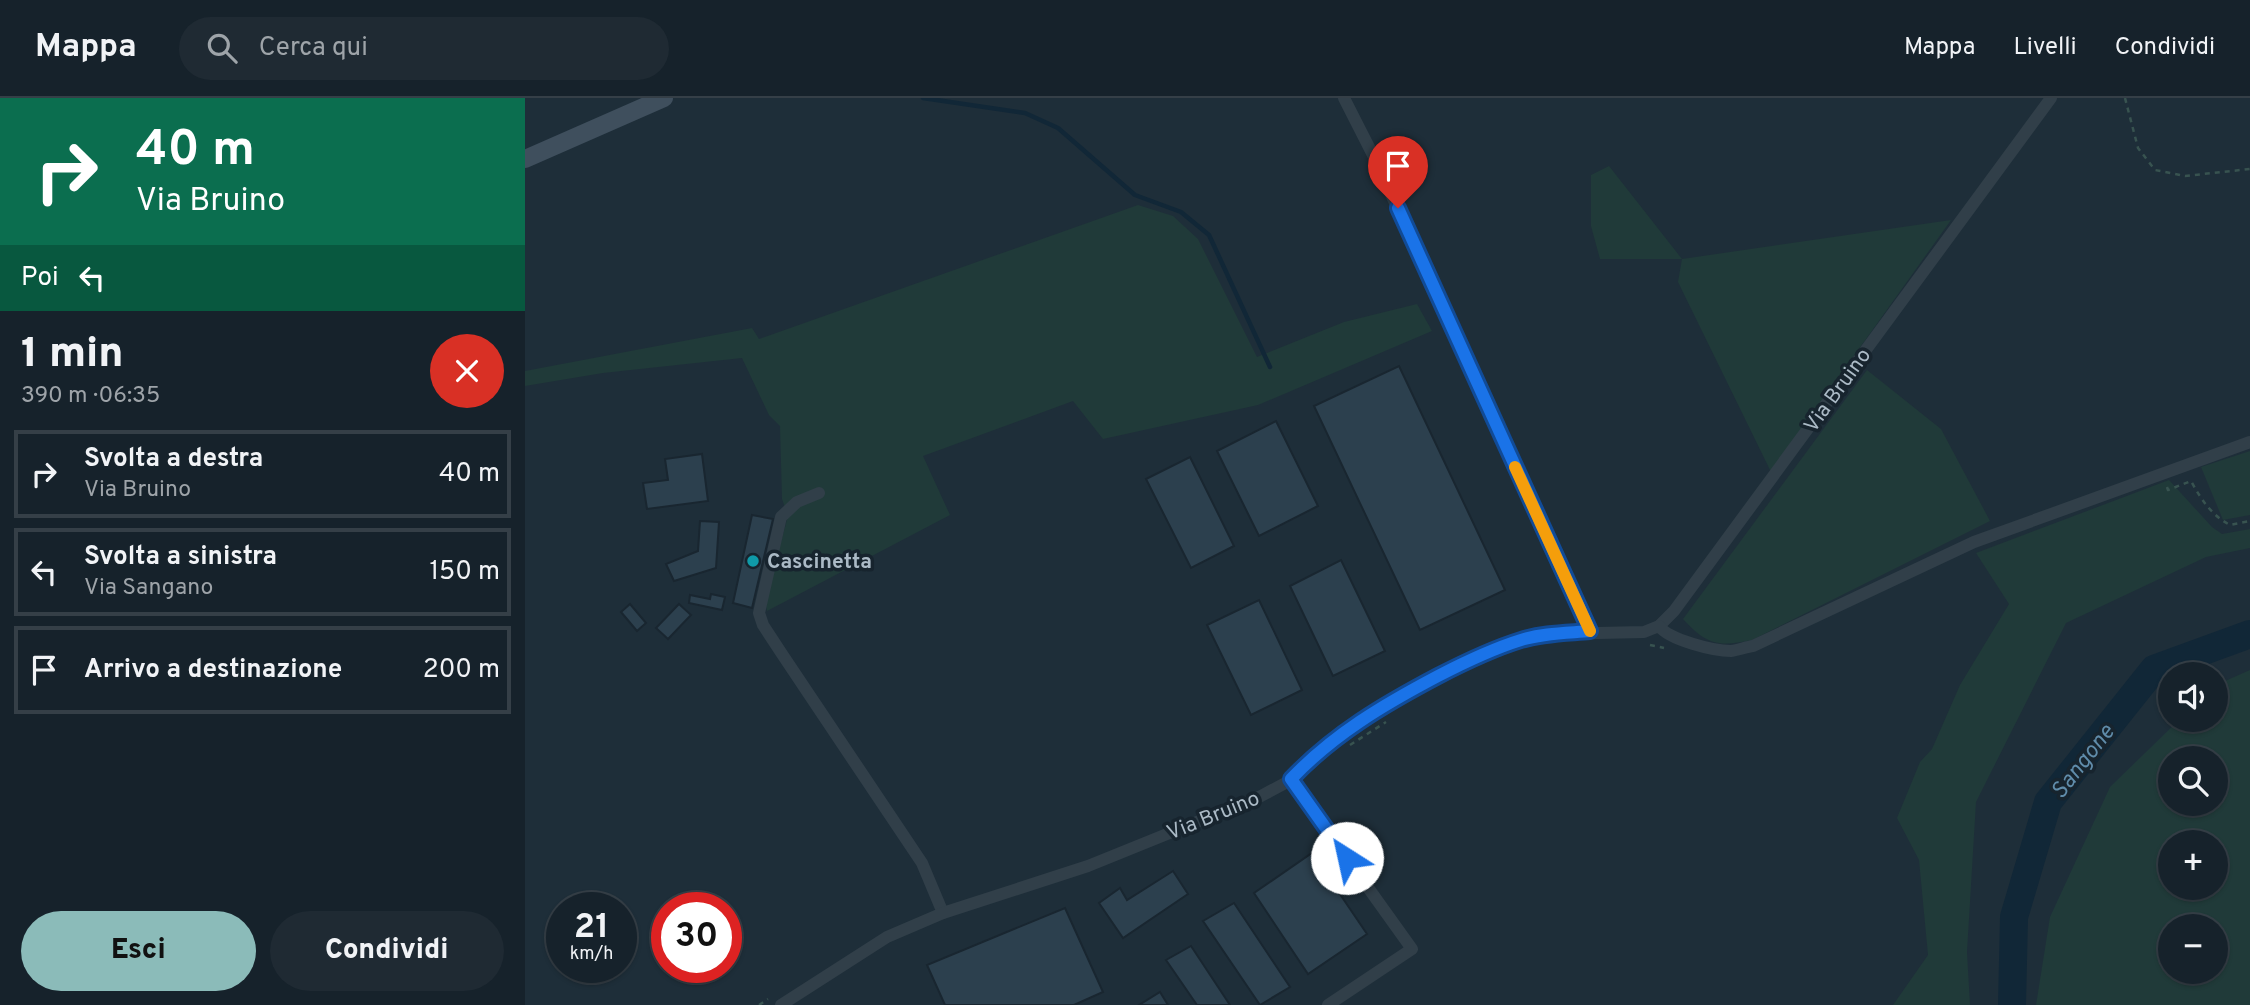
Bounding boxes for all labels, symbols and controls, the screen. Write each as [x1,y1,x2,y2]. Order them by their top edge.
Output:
search box [179,17,669,80]
text: Mappa [35,27,137,69]
icon: search [203,29,241,67]
text: Cerca qui [259,32,368,65]
text: Mappa [1904,33,1975,63]
text: Livelli [2013,33,2077,63]
text: Condividi [2115,33,2215,63]
text: 40 m [136,121,255,183]
icon: right [21,126,112,217]
pin [1368,136,1428,208]
icon: arrive [1379,147,1417,185]
text: Via Bruino [136,182,285,222]
icon: left [73,259,111,297]
text: Poi [21,262,59,295]
text: 1 min [21,329,124,382]
button: close [430,334,504,408]
street label: Via Bruino [1799,343,1878,438]
text: 390 m · 06:35 [21,382,160,411]
text: Svolta a destra [84,443,263,476]
icon: right [25,455,63,493]
text: 40 m [439,458,500,491]
text: Via Bruino [84,476,191,505]
text: Svolta a sinistra [84,541,277,574]
place label: Cascinetta [767,549,872,576]
icon: left [25,553,63,591]
marker: Cascinetta [745,553,761,569]
text: 150 m [429,556,500,589]
text: Via Sangano [84,574,213,603]
icon: arrive [25,651,63,689]
text: Arrivo a destinazione [84,654,342,687]
text: 200 m [423,654,500,687]
map controls [2158,662,2228,984]
button: sound [2158,662,2228,732]
water label: Sangone [2046,718,2123,806]
button: search [2158,746,2228,816]
street label: Via Bruino [1163,786,1264,847]
position arrow [1310,821,1384,895]
button: + [2158,830,2228,900]
speed limit sign: 30 [651,892,742,983]
text: 21 [574,906,609,950]
button: Esci [21,911,256,991]
button: Condividi [270,911,504,991]
button: − [2158,914,2228,984]
text: km/h [570,943,613,966]

